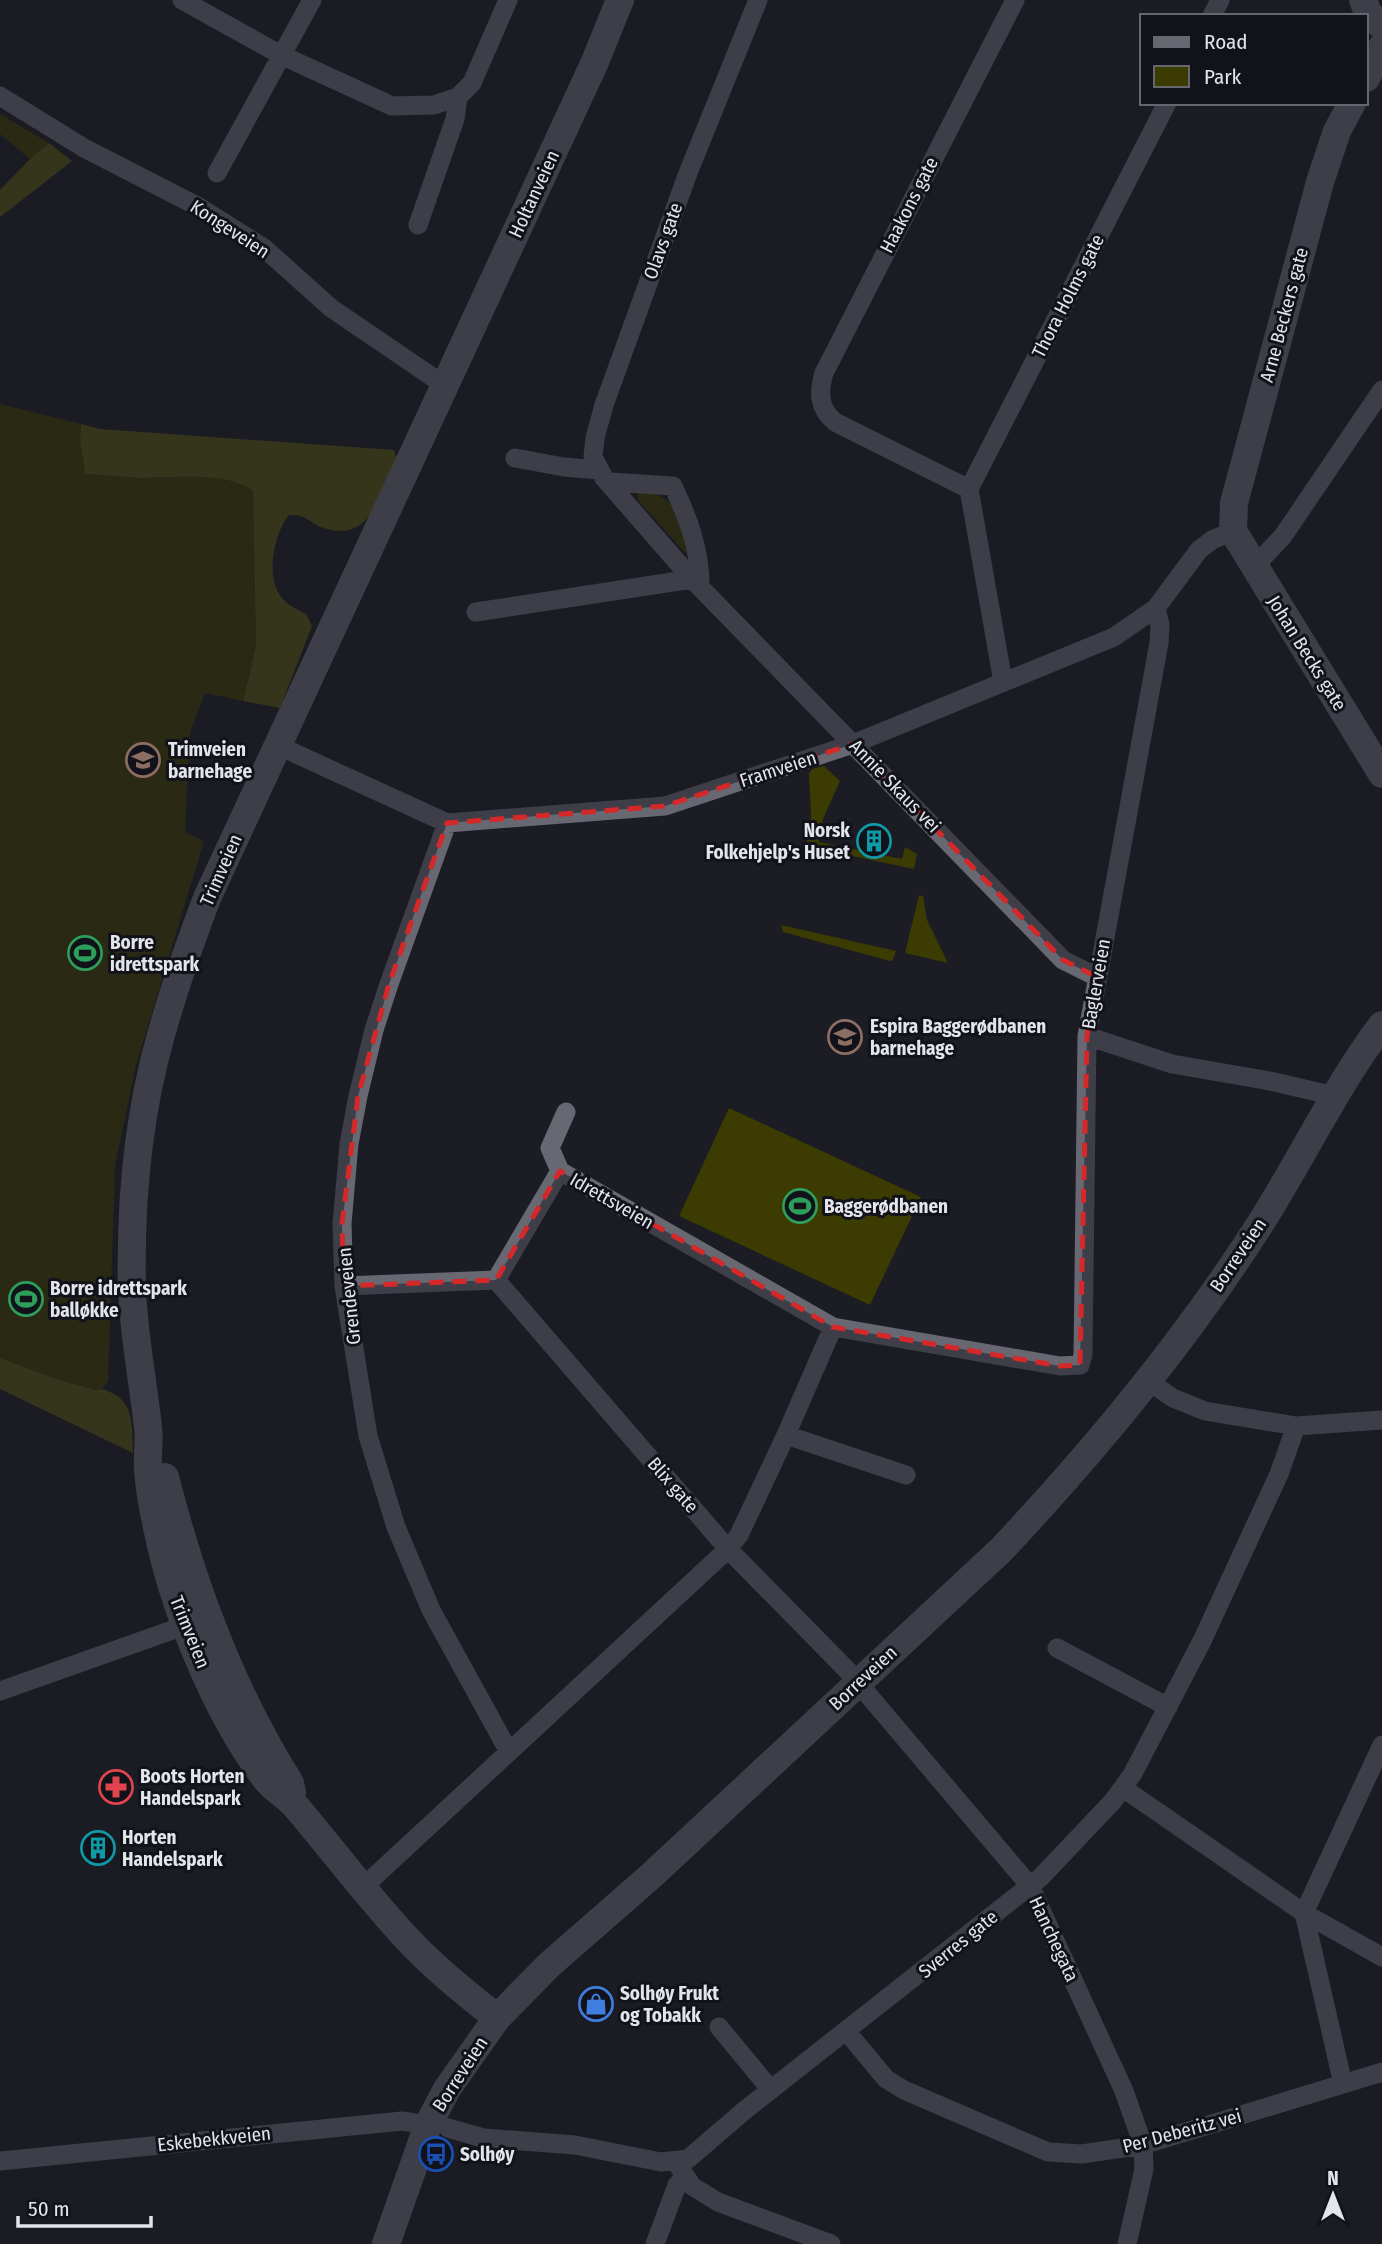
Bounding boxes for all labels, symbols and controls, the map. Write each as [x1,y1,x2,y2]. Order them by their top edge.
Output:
legend [1140,14,1368,105]
text: Road [1204,29,1248,55]
text: Park [1204,64,1242,90]
street label: Holtanveien [504,147,564,241]
street label: Haakons gate [875,153,943,257]
street label: Kongeveien [186,195,274,263]
street label: Olavs gate [639,199,687,283]
street label: Thora Holms gate [1027,230,1109,362]
street label: Arne Beckers gate [1255,245,1313,385]
street label: Johan Becks gate [1262,591,1352,715]
street label: Annie Skaus vei [845,734,945,838]
place label: Trimveien barnehage [168,738,252,783]
school or university icon: Trimveien barnehage [124,741,162,779]
street label: Framveien [737,746,819,792]
place label: Norsk Folkehjelp's Huset [706,819,850,864]
building icon: Norsk Folkehjelp's Huset [855,822,893,860]
street label: Trimveien [195,831,247,909]
place label: Borre idrettspark [110,931,200,976]
sports icon: Borre idrettspark [66,934,104,972]
street label: Baglerveien [1077,937,1115,1031]
place label: Espira Baggerødbanen barnehage [870,1015,1046,1060]
school or university icon: Espira Baggerødbanen barnehage [826,1018,864,1056]
street label: Idrettsveien [566,1168,658,1234]
sports icon: Baggerødbanen [781,1187,819,1225]
place label: Baggerødbanen [824,1195,948,1218]
street label: Borreveien [1205,1214,1271,1296]
street label: Grendeveien [332,1246,366,1346]
place label: Borre idrettspark balløkke [50,1277,187,1322]
sports icon: Borre idrettspark balløkke [7,1280,45,1318]
street label: Blix gate [643,1452,703,1518]
street label: Trimveien [165,1592,215,1672]
street label: Borreveien [824,1641,902,1715]
place label: Boots Horten Handelspark [140,1765,244,1810]
pharmacy icon: Boots Horten Handelspark [97,1768,135,1806]
place label: Horten Handelspark [122,1826,223,1871]
building icon: Horten Handelspark [79,1829,117,1867]
street label: Hanchegata [1024,1893,1084,1985]
street label: Sverres gate [914,1905,1002,1983]
place label: Solhøy Frukt og Tobakk [620,1982,719,2027]
shop icon: Solhøy Frukt og Tobakk [577,1985,615,2023]
street label: Borreveien [427,2032,493,2116]
street label: Per Deberitz vei [1120,2104,1244,2158]
street label: Eskebekkveien [156,2122,272,2156]
bus stop icon: Solhøy [417,2135,455,2173]
place label: Solhøy [460,2143,515,2166]
north arrow [1298,2160,1368,2230]
text: N [1327,2167,1339,2190]
scale bar [18,2184,150,2228]
text: 50 m [28,2196,70,2222]

